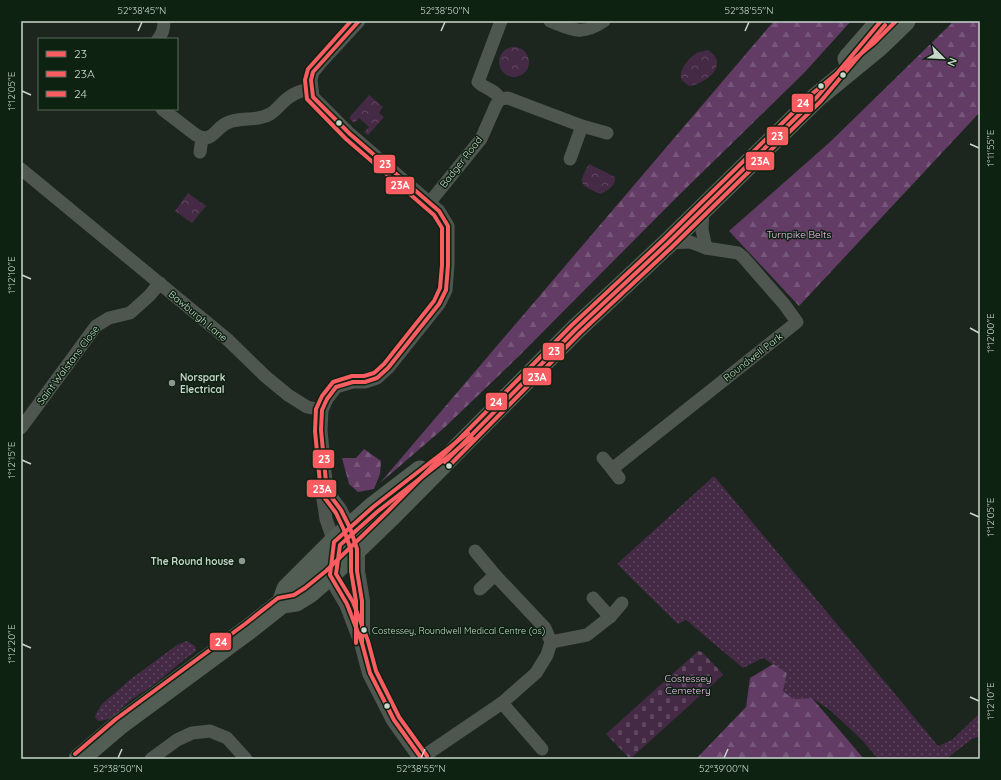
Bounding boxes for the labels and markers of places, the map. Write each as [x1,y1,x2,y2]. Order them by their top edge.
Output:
unlabelled marker [838,70,848,80]
unlabelled marker [816,81,826,91]
unlabelled marker [334,118,344,128]
place label: Norspark Electrical [180,371,226,396]
marker: Norspark Electrical [167,378,177,388]
unlabelled marker [444,461,454,471]
place label: The Round house [151,555,234,568]
marker: The Round house [237,556,247,566]
marker: Costessey, Roundwell Medical Centre (os) [359,625,369,635]
place label: Costessey, Roundwell Medical Centre (os) [372,625,545,636]
unlabelled marker [382,701,392,711]

